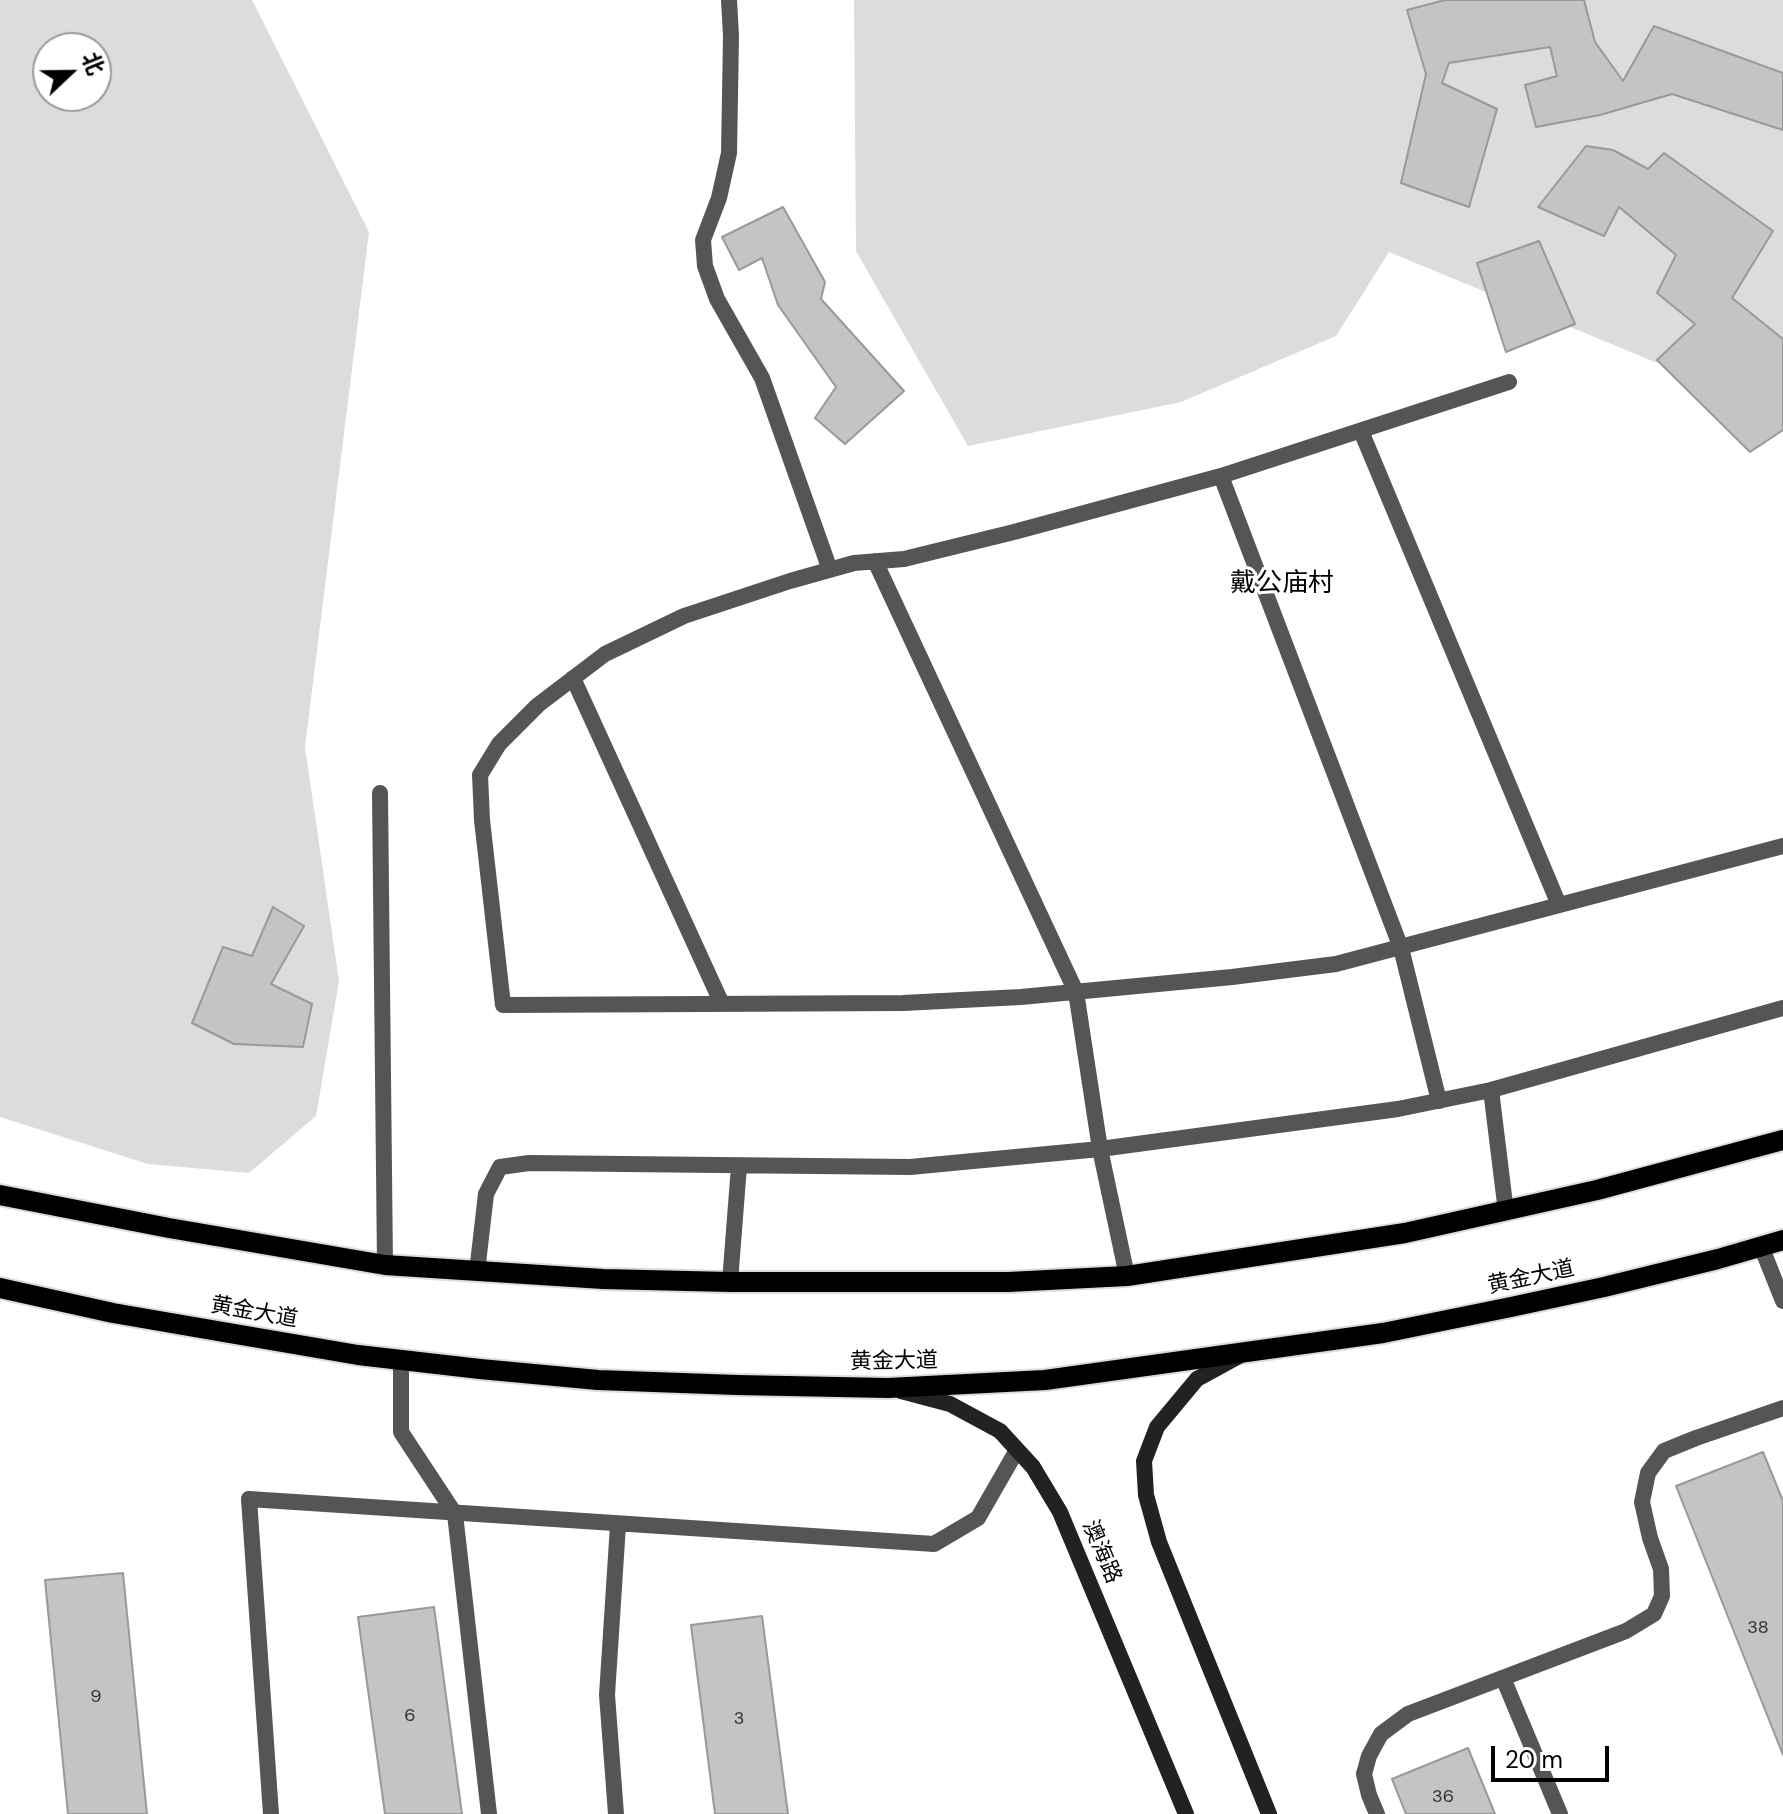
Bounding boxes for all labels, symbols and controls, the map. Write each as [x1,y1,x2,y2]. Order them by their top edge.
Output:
north arrow [32,32,112,112]
text: 北 [75,48,110,79]
district label: 戴公庙村 [1230,568,1334,600]
street label: 黄金大道 [1485,1256,1577,1300]
street label: 黄金大道 [208,1292,300,1334]
street label: 黄金大道 [850,1348,938,1376]
street label: 澳海路 [1076,1516,1126,1588]
house number: 38 [1747,1617,1769,1639]
house number: 9 [90,1686,102,1708]
house number: 6 [404,1705,416,1727]
house number: 3 [734,1708,744,1730]
scale bar [1495,1730,1613,1780]
text: 20 m [1505,1744,1563,1775]
house number: 36 [1432,1786,1454,1808]

